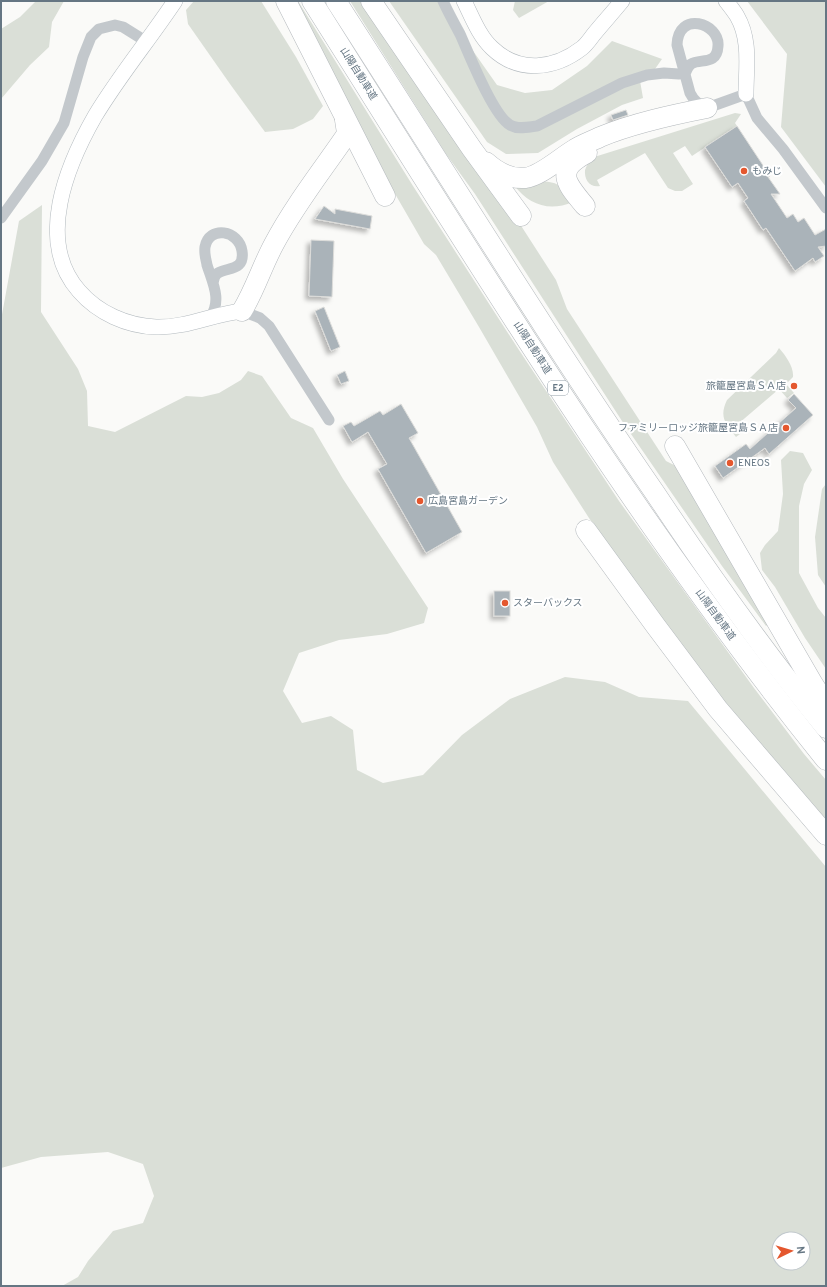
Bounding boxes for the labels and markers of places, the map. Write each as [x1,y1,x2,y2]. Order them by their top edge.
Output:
place label: もみじ [752,165,782,178]
marker: もみじ [739,166,749,176]
place label: 旅籠屋宮島ＳＡ店 [706,380,786,393]
marker: 旅籠屋宮島ＳＡ店 [789,381,799,391]
place label: ファミリーロッジ旅籠屋宮島ＳＡ店 [618,422,778,435]
marker: ファミリーロッジ旅籠屋宮島ＳＡ店 [781,423,791,433]
place label: ENEOS [738,457,770,470]
marker: ENEOS [725,458,735,468]
place label: 広島宮島ガーデン [428,495,508,508]
marker: 広島宮島ガーデン [415,496,425,506]
place label: スターバックス [513,597,583,610]
marker: スターバックス [500,598,510,608]

